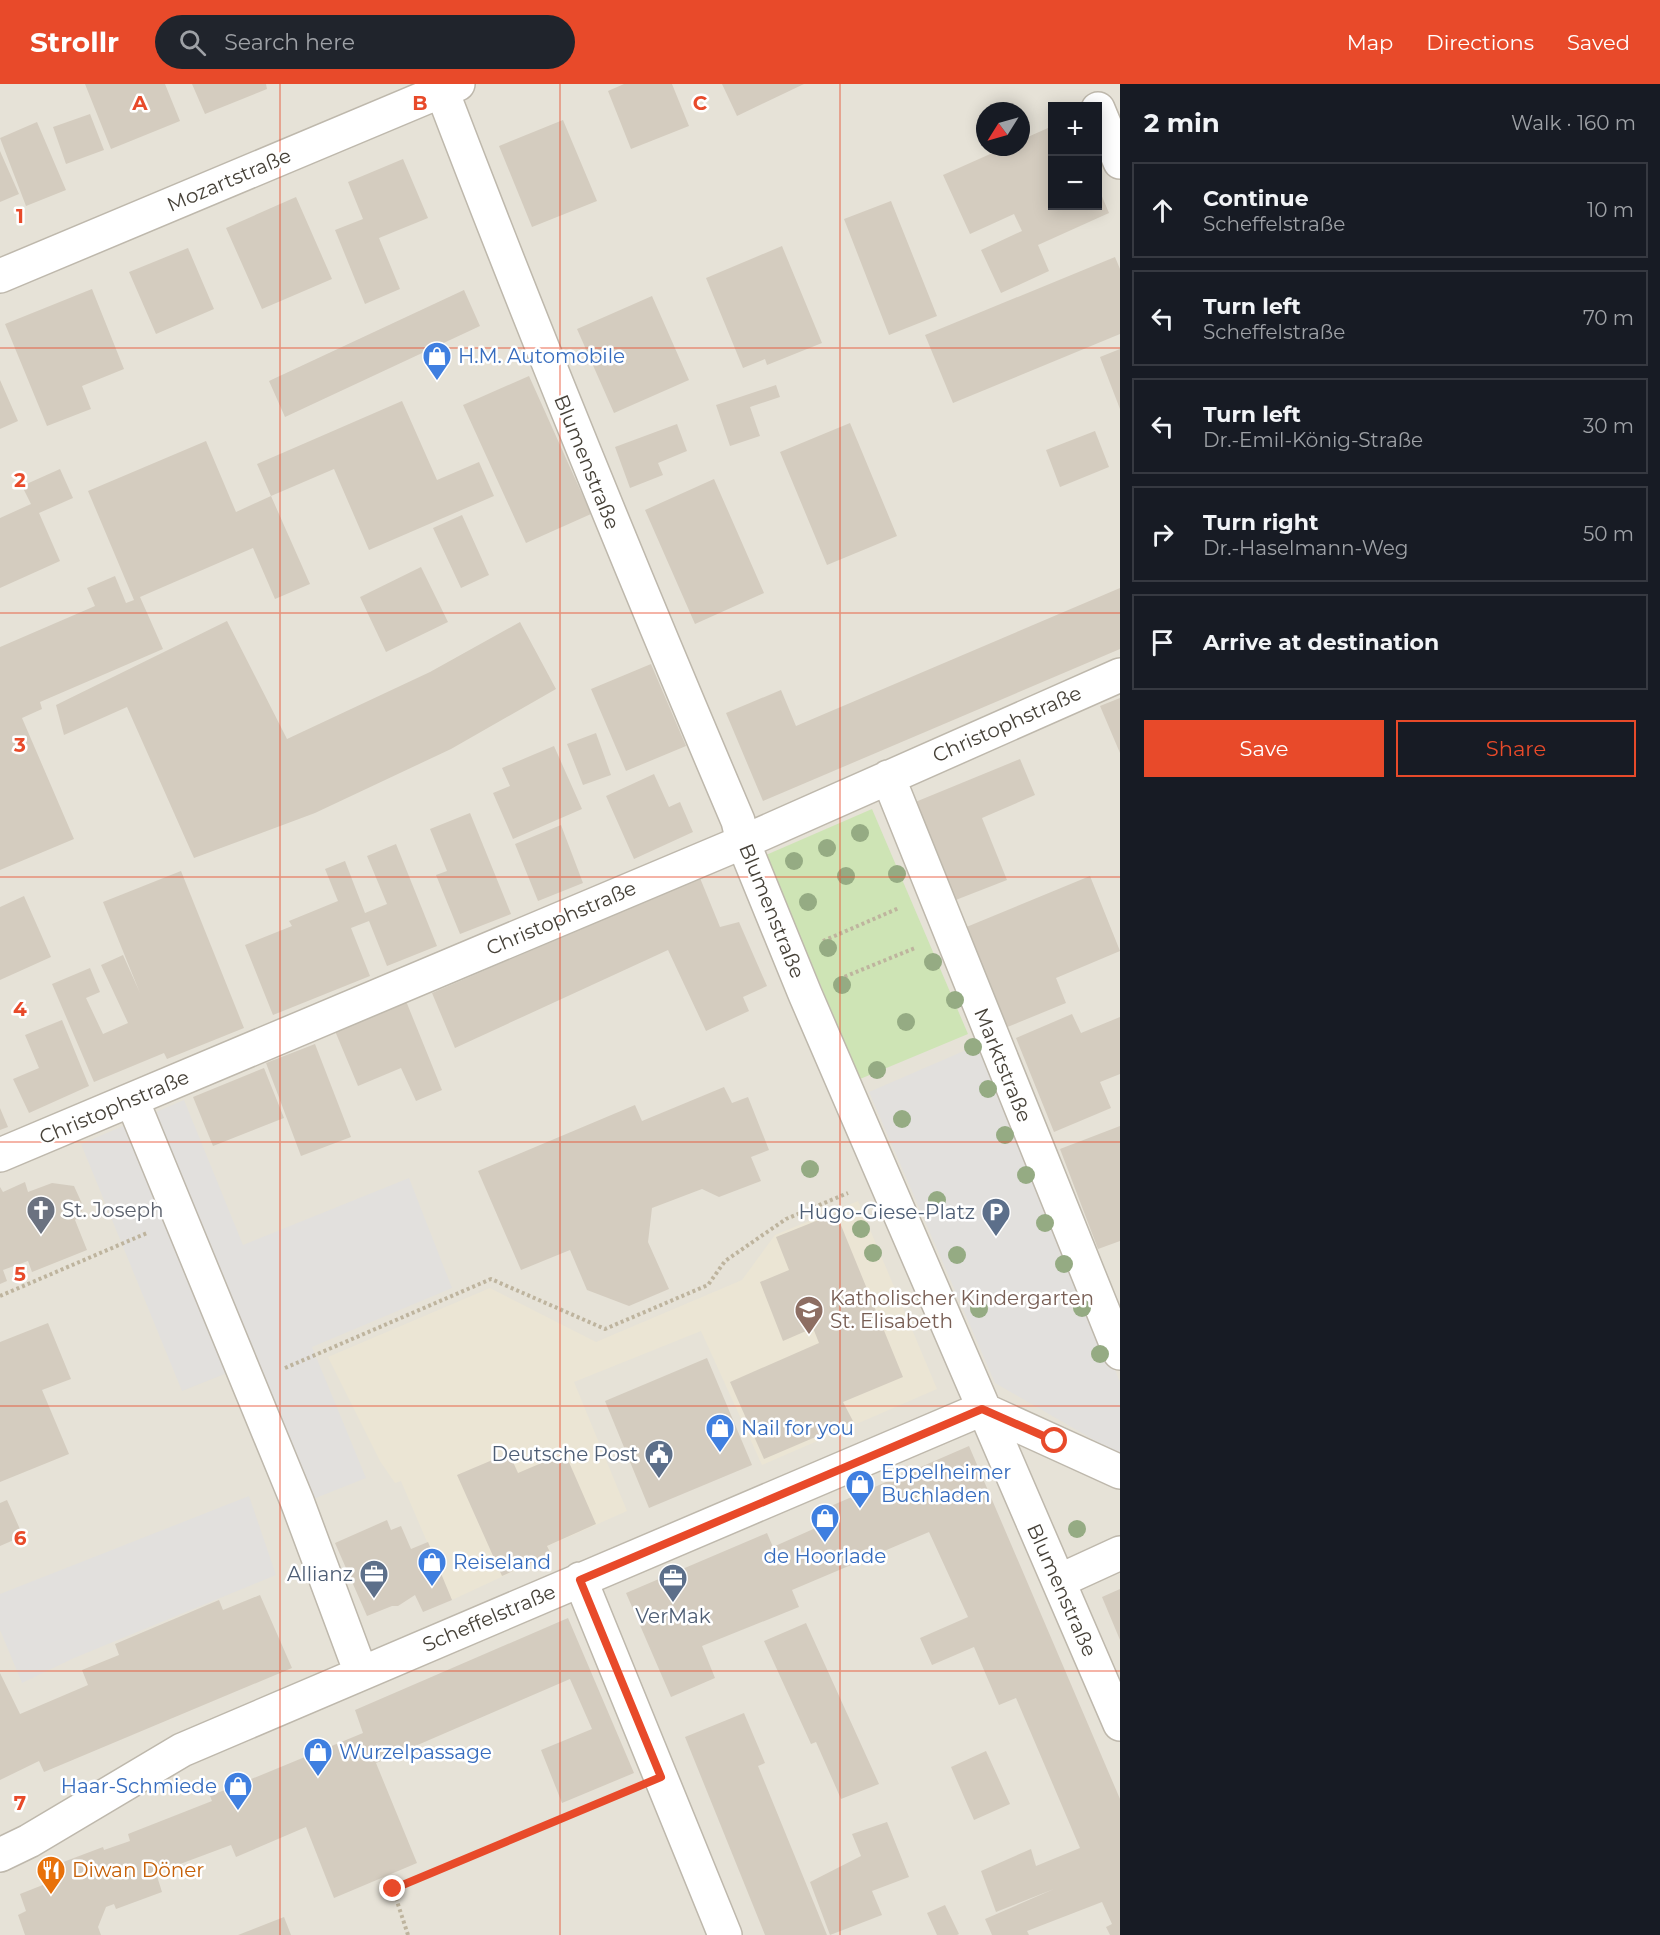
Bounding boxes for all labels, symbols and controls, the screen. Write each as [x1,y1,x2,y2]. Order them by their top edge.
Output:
search box [155,15,575,69]
text: Strollr [30,25,119,59]
icon: search [176,26,209,59]
text: Search here [224,29,355,56]
text: Map [1347,30,1393,55]
text: Directions [1426,30,1534,55]
text: Saved [1567,30,1630,55]
text: A [131,91,148,115]
text: B [412,91,428,115]
text: C [693,91,708,115]
north arrow [976,102,1030,156]
map controls [1048,102,1102,210]
button: + [1048,102,1102,156]
text: 2 min [1144,107,1220,139]
text: Walk · 160 m [1511,111,1636,135]
street label: Mozartstraße [163,143,295,217]
button: − [1048,156,1102,210]
text: Continue [1203,185,1309,212]
icon: ahead [1146,194,1179,227]
text: 10 m [1587,198,1634,222]
text: 1 [16,204,24,228]
text: Scheffelstraße [1203,212,1345,236]
text: Turn left [1203,293,1301,320]
icon: left [1146,302,1179,335]
text: 70 m [1583,306,1634,330]
text: Scheffelstraße [1203,320,1345,344]
shop icon: H.M. Automobile [421,340,453,382]
place label: H.M. Automobile [458,344,625,368]
street label: Blumenstraße [549,391,625,533]
text: Turn left [1203,401,1301,428]
icon: left [1146,410,1179,443]
text: 30 m [1583,414,1634,438]
text: Dr.-Emil-König-Straße [1203,428,1423,452]
text: 2 [14,468,26,492]
text: Turn right [1203,509,1318,536]
icon: right [1146,518,1179,551]
text: 50 m [1583,522,1634,546]
text: Dr.-Haselmann-Weg [1203,536,1409,560]
icon: arrive [1146,626,1179,659]
text: Arrive at destination [1203,629,1439,656]
street label: Christophstraße [929,680,1085,768]
button: Save [1144,720,1384,777]
button: Share [1396,720,1636,777]
text: 3 [13,733,26,757]
street label: Blumenstraße [734,840,810,982]
street label: Christophstraße [482,876,640,960]
text: 4 [13,997,27,1021]
street label: Marktstraße [969,1004,1037,1126]
street label: Christophstraße [35,1065,193,1149]
church icon: St. Joseph [25,1194,57,1236]
parking icon: Hugo-Giese-Platz [980,1196,1012,1238]
place label: St. Joseph [62,1198,164,1222]
place label: Hugo-Giese-Platz [799,1200,975,1224]
text: 5 [14,1262,26,1286]
place label: Katholischer Kindergarten St. Elisabeth [830,1286,1094,1333]
school or university icon: Katholischer Kindergarten St. Elisabeth [793,1294,825,1336]
shop icon: Nail for you [704,1412,736,1454]
place label: Nail for you [741,1416,854,1440]
route start [1041,1427,1067,1453]
public building icon: Deutsche Post [643,1438,675,1480]
place label: Deutsche Post [492,1442,638,1466]
place label: Eppelheimer Buchladen [881,1460,1011,1507]
shop icon: Eppelheimer Buchladen [844,1468,876,1510]
shop icon: de Hoorlade [809,1502,841,1544]
street label: Blumenstraße [1022,1520,1102,1660]
text: 6 [14,1526,27,1550]
place label: de Hoorlade [764,1544,886,1568]
shop icon: Reiseland [416,1546,448,1588]
place label: Reiseland [453,1550,551,1574]
office icon: Allianz [358,1558,390,1600]
place label: Allianz [287,1562,353,1586]
office icon: VerMak [657,1562,689,1604]
street label: Scheffelstraße [419,1579,559,1657]
place label: VerMak [635,1604,711,1628]
shop icon: Wurzelpassage [302,1736,334,1778]
place label: Wurzelpassage [339,1740,492,1764]
shop icon: Haar-Schmiede [222,1770,254,1812]
place label: Haar-Schmiede [61,1774,217,1798]
text: 7 [14,1791,26,1815]
restaurant icon: Diwan Döner [35,1854,67,1896]
place label: Diwan Döner [72,1858,204,1882]
route end [379,1875,405,1901]

